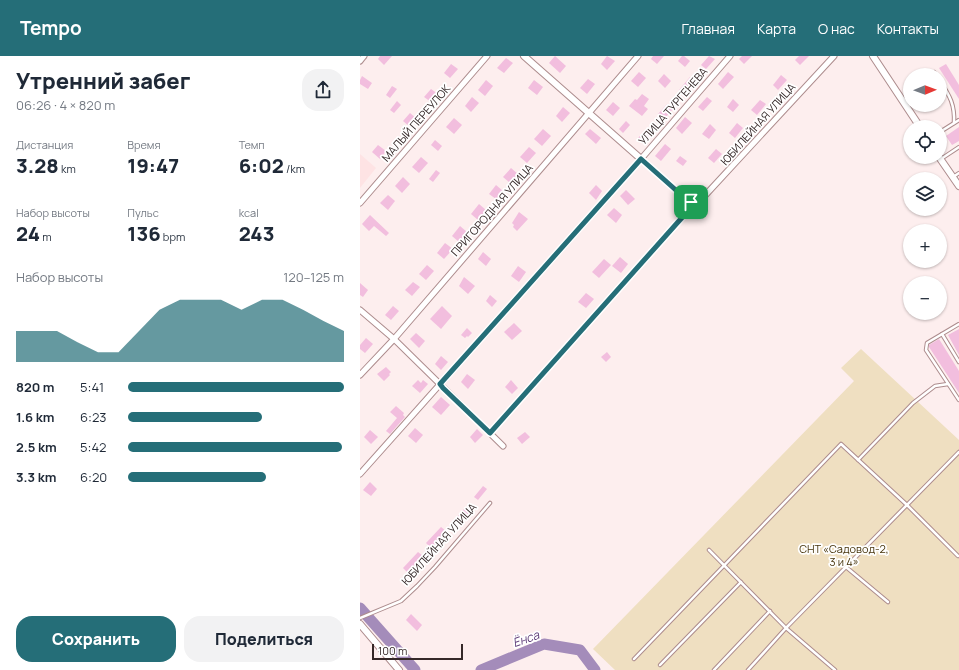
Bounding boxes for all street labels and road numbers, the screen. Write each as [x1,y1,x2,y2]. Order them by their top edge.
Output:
street label: УЛИЦА ТУРГЕНЕВА [635,64,710,148]
street label: ЮБИЛЕЙНАЯ УЛИЦА [717,79,799,168]
street label: МАЛЫЙ ПЕРЕУЛОК [378,81,454,164]
street label: ПРИГОРОДНАЯ УЛИЦА [447,160,536,259]
street label: ЮБИЛЕЙНАЯ УЛИЦА [398,499,480,588]

